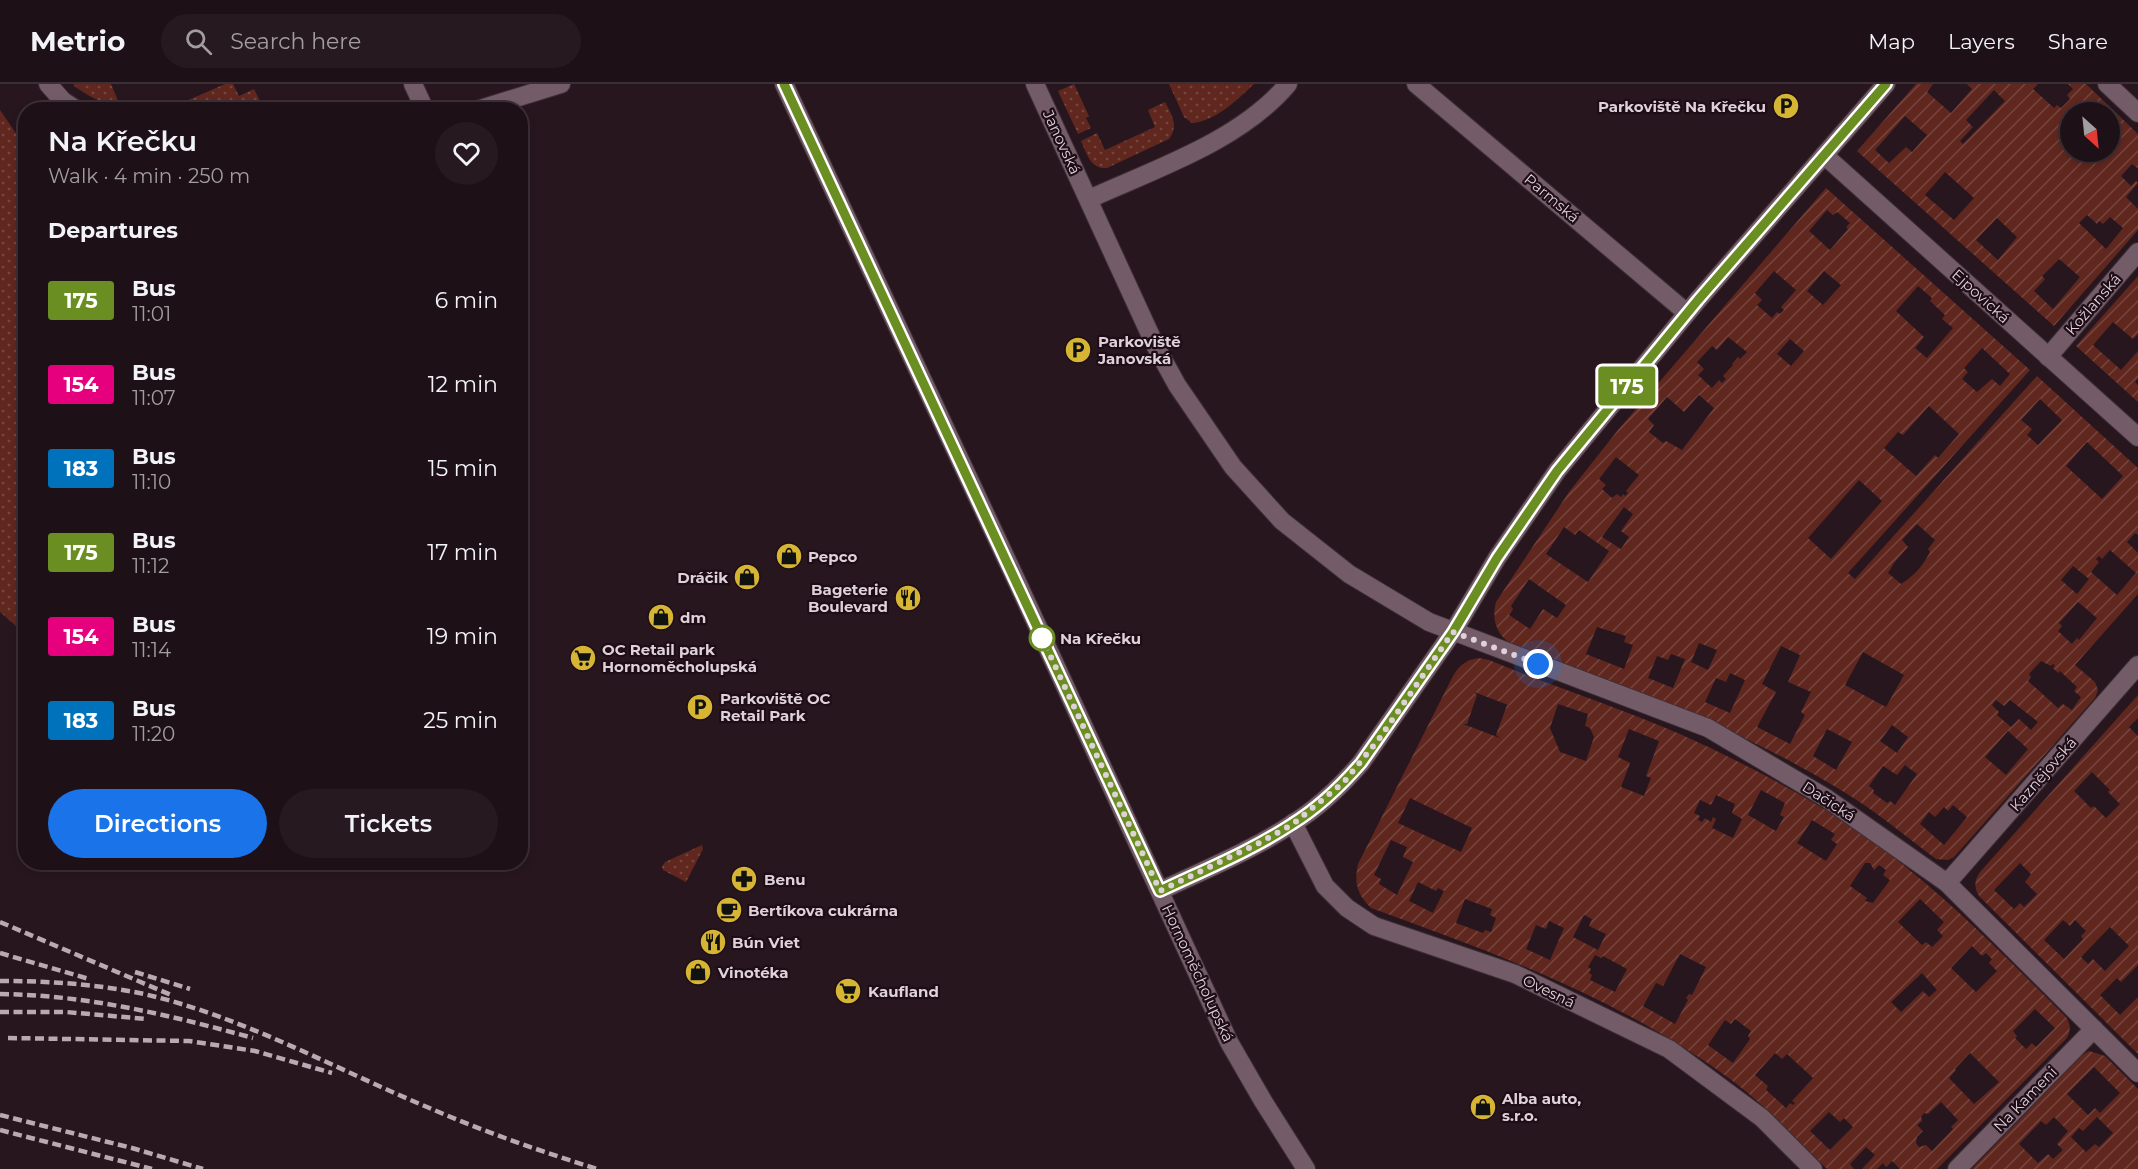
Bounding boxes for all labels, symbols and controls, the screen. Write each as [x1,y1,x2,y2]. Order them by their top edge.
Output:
search box [161,14,581,68]
text: Metrio [30,24,125,58]
icon: search [182,25,215,58]
text: Search here [230,28,361,55]
text: Map [1868,29,1915,54]
text: Layers [1948,29,2015,54]
text: Share [2048,29,2108,54]
parking icon: Parkoviště Na Křečku [1771,91,1801,121]
place label: Parkoviště Na Křečku [1598,97,1766,116]
north arrow [2060,102,2120,162]
map controls [2060,102,2120,162]
street label: Janovská [1038,106,1085,177]
button: heart [435,122,498,185]
text: Na Křečku [48,124,197,158]
text: Walk · 4 min · 250 m [48,164,250,188]
street label: Parmská [1521,169,1583,227]
text: Departures [48,217,178,244]
street label: Ejpovická [1948,265,2014,327]
street label: Kožlanská [2061,269,2125,339]
text: Bus [132,275,176,302]
text: 6 min [435,287,498,314]
text: 175 [64,288,98,313]
text: 11:01 [132,302,171,326]
place label: Parkoviště Janovská [1097,332,1181,368]
parking icon: Parkoviště Janovská [1063,335,1093,365]
text: Bus [132,359,176,386]
line badge: 175 [1592,366,1662,406]
text: 12 min [428,371,498,398]
text: 154 [63,372,99,397]
text: 175 [1610,374,1644,399]
text: 11:07 [132,386,176,410]
text: Bus [132,443,176,470]
text: 15 min [428,455,498,482]
text: 183 [64,456,98,481]
text: 11:10 [132,470,171,494]
text: Bus [132,527,176,554]
text: 17 min [427,539,498,566]
text: 175 [64,540,98,565]
shop icon: Pepco [774,541,804,571]
place label: Pepco [808,547,857,566]
text: 11:12 [132,554,169,578]
shop icon: Dráčik [732,562,762,592]
place label: Dráčik [677,568,728,587]
place label: Bageterie Boulevard [808,580,888,616]
restaurant icon: Bageterie Boulevard [893,583,923,613]
shop icon: dm [646,602,676,632]
place label: dm [680,608,706,627]
text: Bus [132,611,176,638]
text: 19 min [427,623,498,650]
text: 154 [63,624,99,649]
marker: Na Křečku [1029,625,1055,651]
place label: Na Křečku [1060,629,1141,648]
text: 11:14 [132,638,171,662]
place label: OC Retail park Hornoměcholupská [602,640,757,676]
supermarket icon: OC Retail park Hornoměcholupská [568,643,598,673]
your location [1523,649,1553,679]
place label: Parkoviště OC Retail Park [720,689,831,725]
parking icon: Parkoviště OC Retail Park [685,692,715,722]
text: Bus [132,695,176,722]
text: 25 min [423,707,498,734]
text: 183 [64,708,98,733]
text: 11:20 [132,722,175,746]
street label: Kaznějovská [2006,733,2080,815]
street label: Dačická [1799,777,1859,825]
button: Directions [48,789,267,858]
button: Tickets [279,789,498,858]
pharmacy icon: Benu [729,864,759,894]
place label: Benu [764,870,806,889]
cafe icon: Bertíkova cukrárna [714,895,744,925]
place label: Bertíkova cukrárna [748,901,898,920]
street label: Hornoměcholupská [1158,901,1238,1045]
restaurant icon: Bún Viet [698,927,728,957]
place label: Bún Viet [732,933,800,952]
shop icon: Vinotéka [683,957,713,987]
place label: Vinotéka [717,963,789,982]
street label: Ovesná [1520,970,1578,1012]
supermarket icon: Kaufland [833,976,863,1006]
place label: Kaufland [868,982,939,1001]
street label: Na Kameni [1989,1062,2061,1136]
place label: Alba auto, s.r.o. [1501,1089,1581,1125]
shop icon: Alba auto, s.r.o. [1468,1092,1498,1122]

